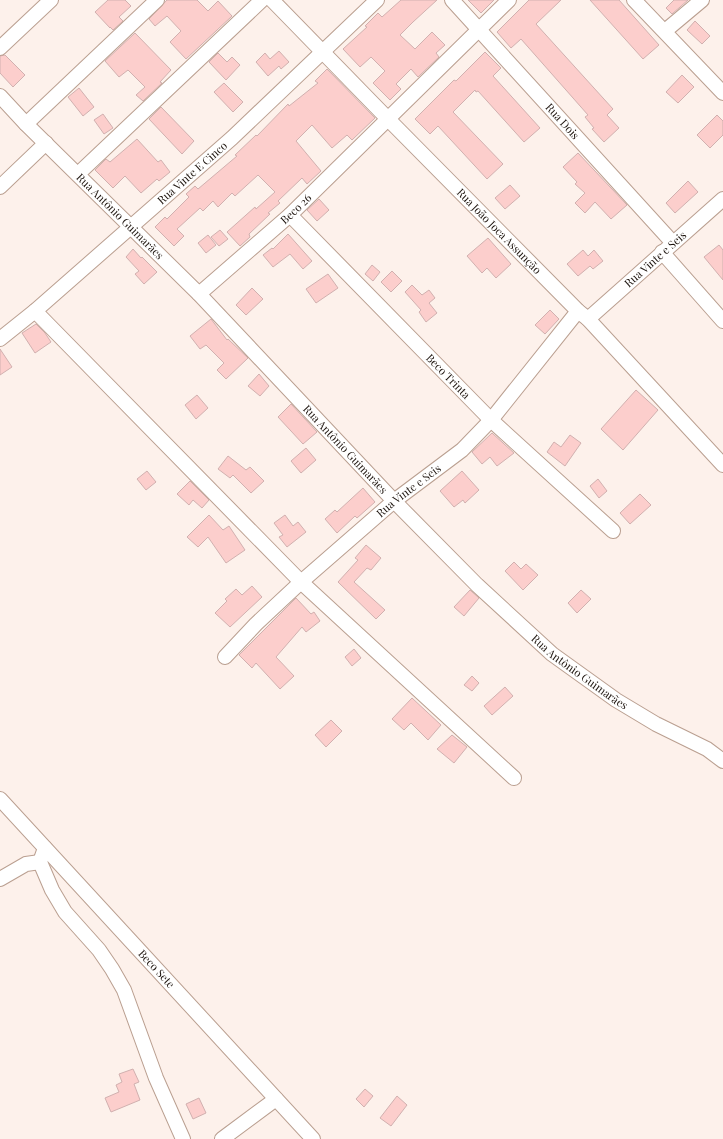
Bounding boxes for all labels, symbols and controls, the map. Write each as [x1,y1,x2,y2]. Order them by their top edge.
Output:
street label: Rua Dois [542,100,583,142]
street label: Rua Vinte E Cinco [154,138,230,207]
street label: Rua Antônio Guimarães [73,170,167,262]
street label: Rua João Joca Assunção [454,185,545,277]
street label: Beco 26 [277,190,315,227]
street label: Rua Vinte e Seis [621,227,689,290]
street label: Beco Trinta [423,350,474,402]
street label: Rua Antônio Guimarães [300,401,391,497]
street label: Rua Vinte e Seis [373,460,444,520]
street label: Rua Antônio Guimarães [528,631,631,712]
street label: Beco Sete [135,946,179,992]

